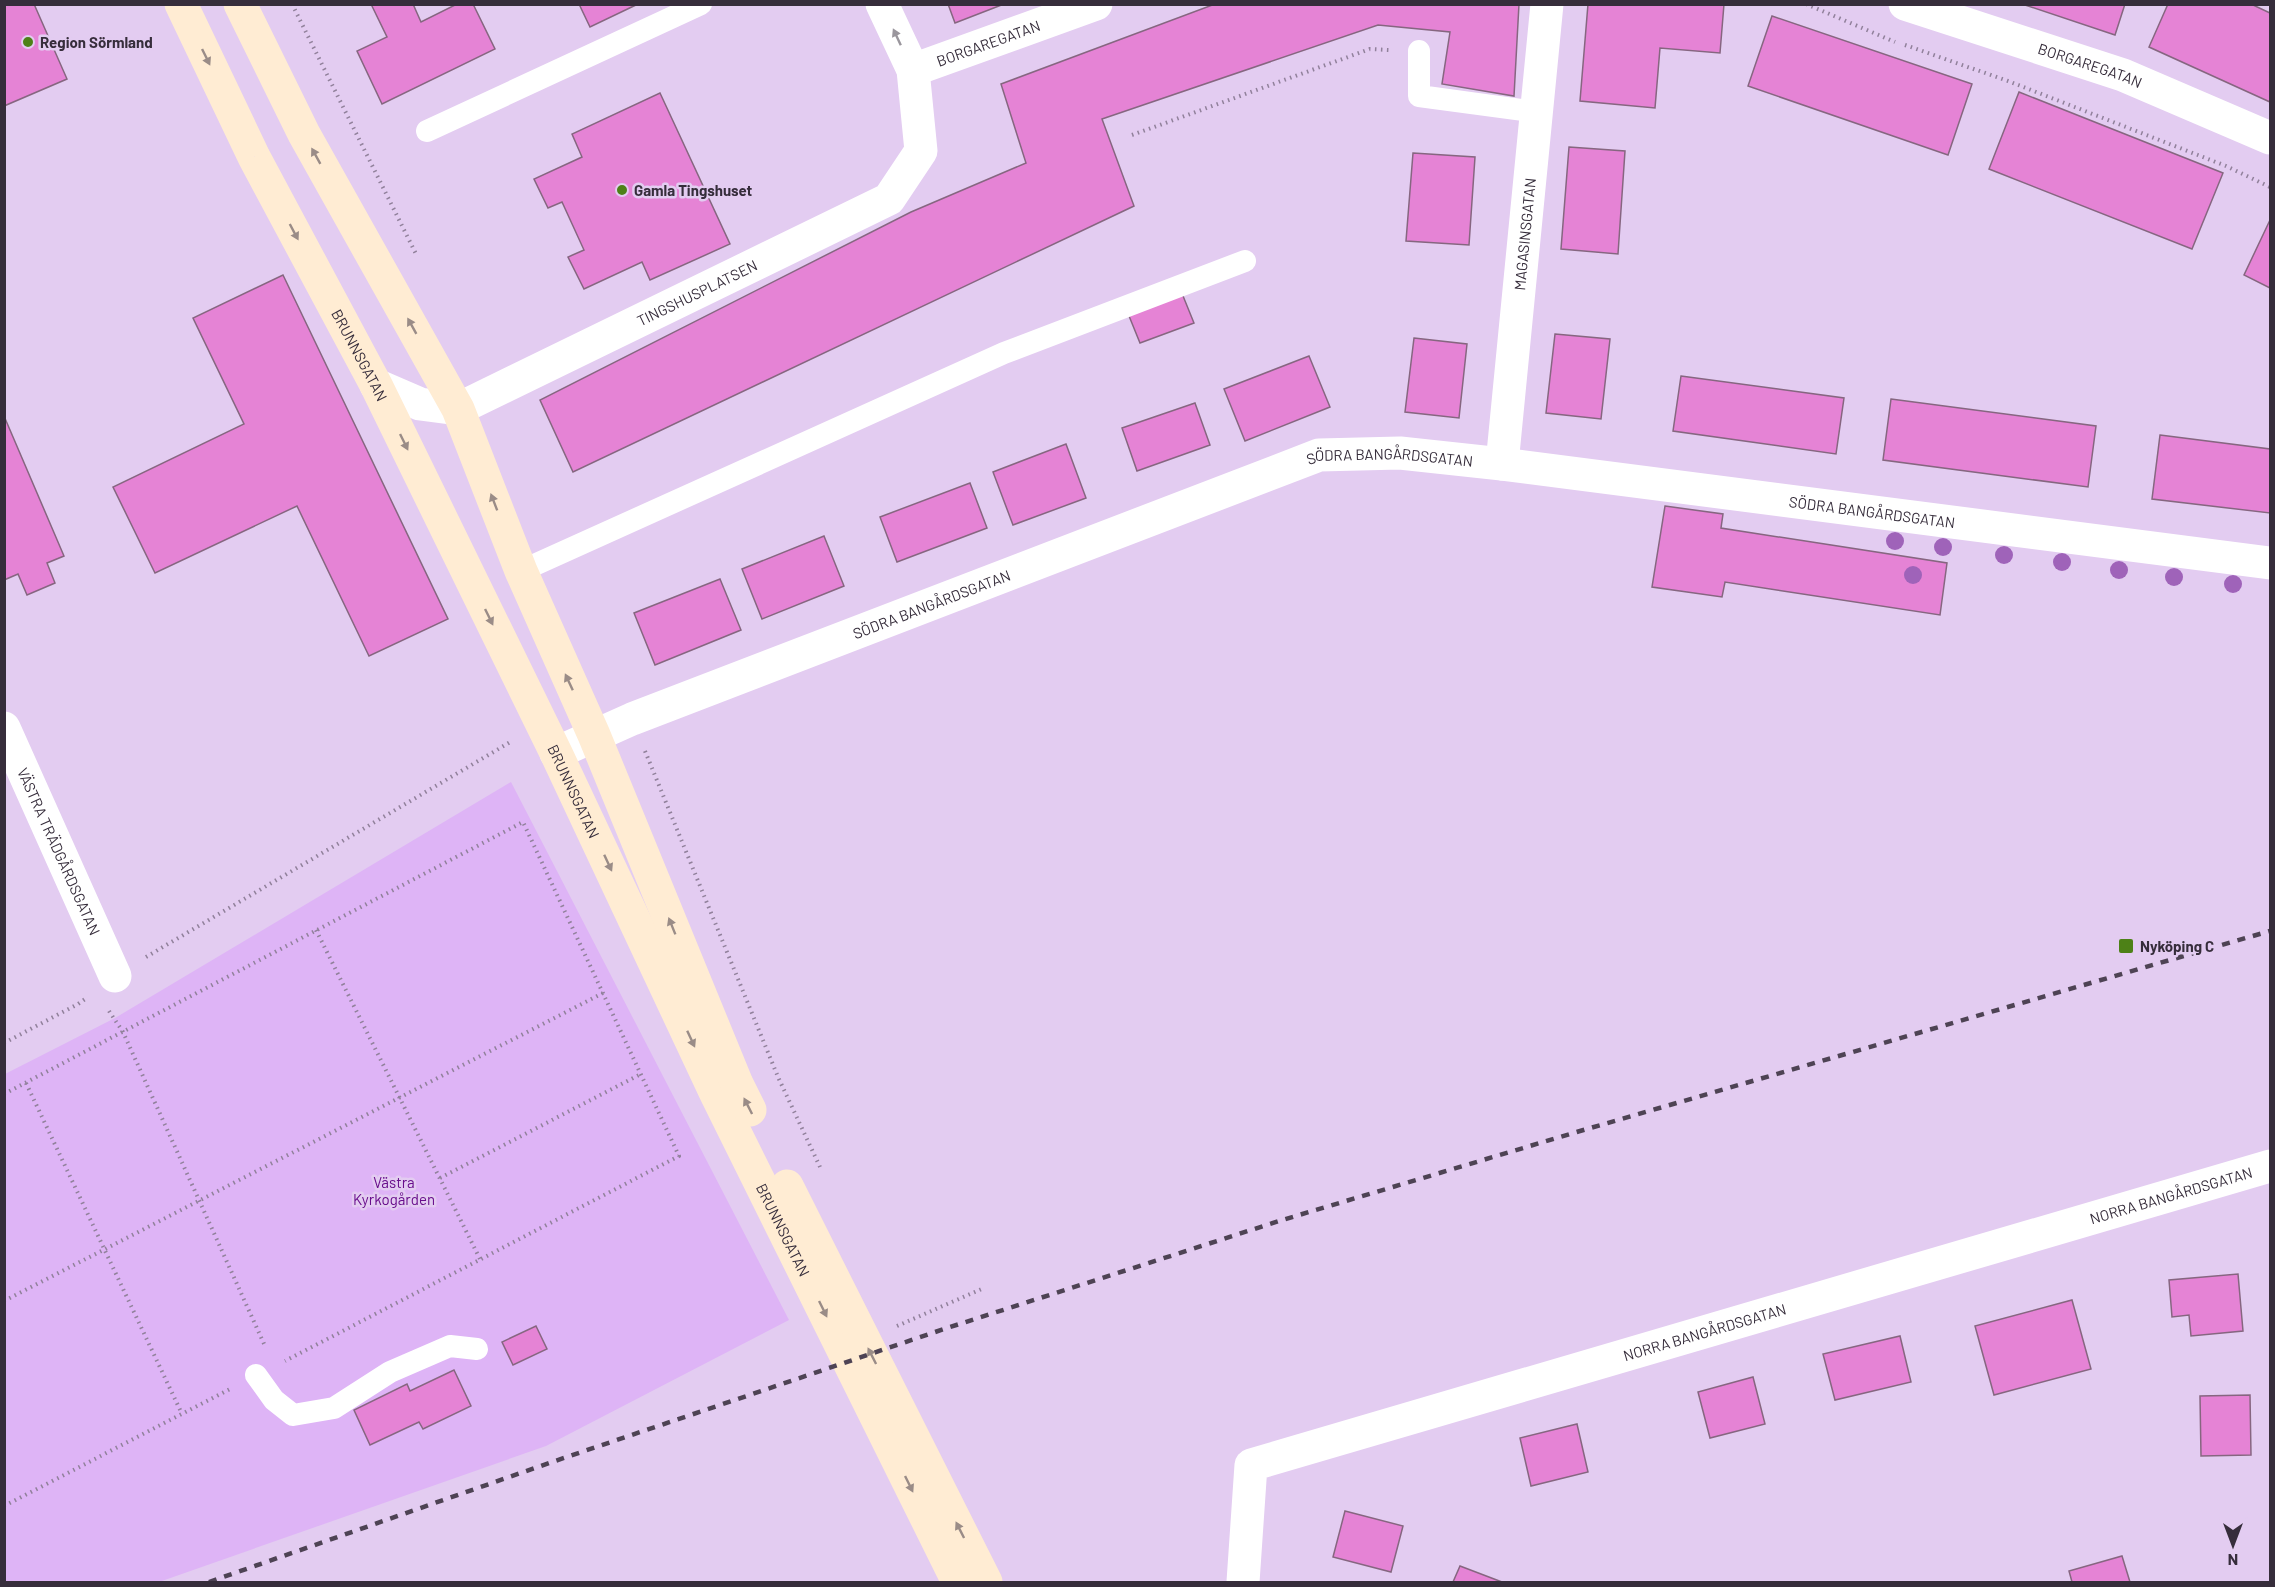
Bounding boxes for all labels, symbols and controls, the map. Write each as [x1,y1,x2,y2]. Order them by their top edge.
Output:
street label: BORGAREGATAN [934,16,1042,70]
one-way arrow [893,29,902,46]
place label: Region Sörmland [40,33,153,51]
marker: Region Sörmland [21,35,35,49]
street label: BORGAREGATAN [2036,39,2145,91]
one-way arrow [202,49,211,66]
one-way arrow [311,147,321,164]
street label: MAGASINSGATAN [1510,177,1539,291]
place label: Gamla Tingshuset [634,181,753,199]
marker: Gamla Tingshuset [615,183,629,197]
one-way arrow [289,223,299,240]
street label: TINGSHUSPLATSEN [634,256,760,330]
street label: BRUNNSGATAN [328,306,391,404]
one-way arrow [406,318,417,334]
one-way arrow [399,433,408,450]
street label: SÖDRA BANGÅRDSGATAN [1304,443,1474,470]
street label: SÖDRA BANGÅRDSGATAN [1788,492,1956,531]
one-way arrow [489,493,499,511]
street label: SÖDRA BANGÅRDSGATAN [850,566,1013,642]
one-way arrow [485,608,494,625]
one-way arrow [565,674,574,691]
street label: BRUNNSGATAN [544,741,604,841]
street label: VÄSTRA TRÄDGÅRDSGATAN [14,765,104,938]
one-way arrow [603,854,613,872]
one-way arrow [667,917,677,935]
marker: Nyköping C [2117,937,2135,955]
place label: Nyköping C [2140,937,2214,955]
one-way arrow [686,1031,696,1049]
one-way arrow [743,1098,752,1115]
street label: NORRA BANGÅRDSGATAN [2087,1163,2254,1227]
park label: Västra Kyrkogården [353,1173,435,1208]
street label: BRUNNSGATAN [753,1180,814,1279]
one-way arrow [817,1300,827,1318]
street label: NORRA BANGÅRDSGATAN [1621,1300,1788,1364]
one-way arrow [868,1347,877,1364]
one-way arrow [904,1475,914,1492]
north arrow [2203,1515,2263,1575]
one-way arrow [955,1522,964,1539]
text: N [2228,1551,2238,1570]

